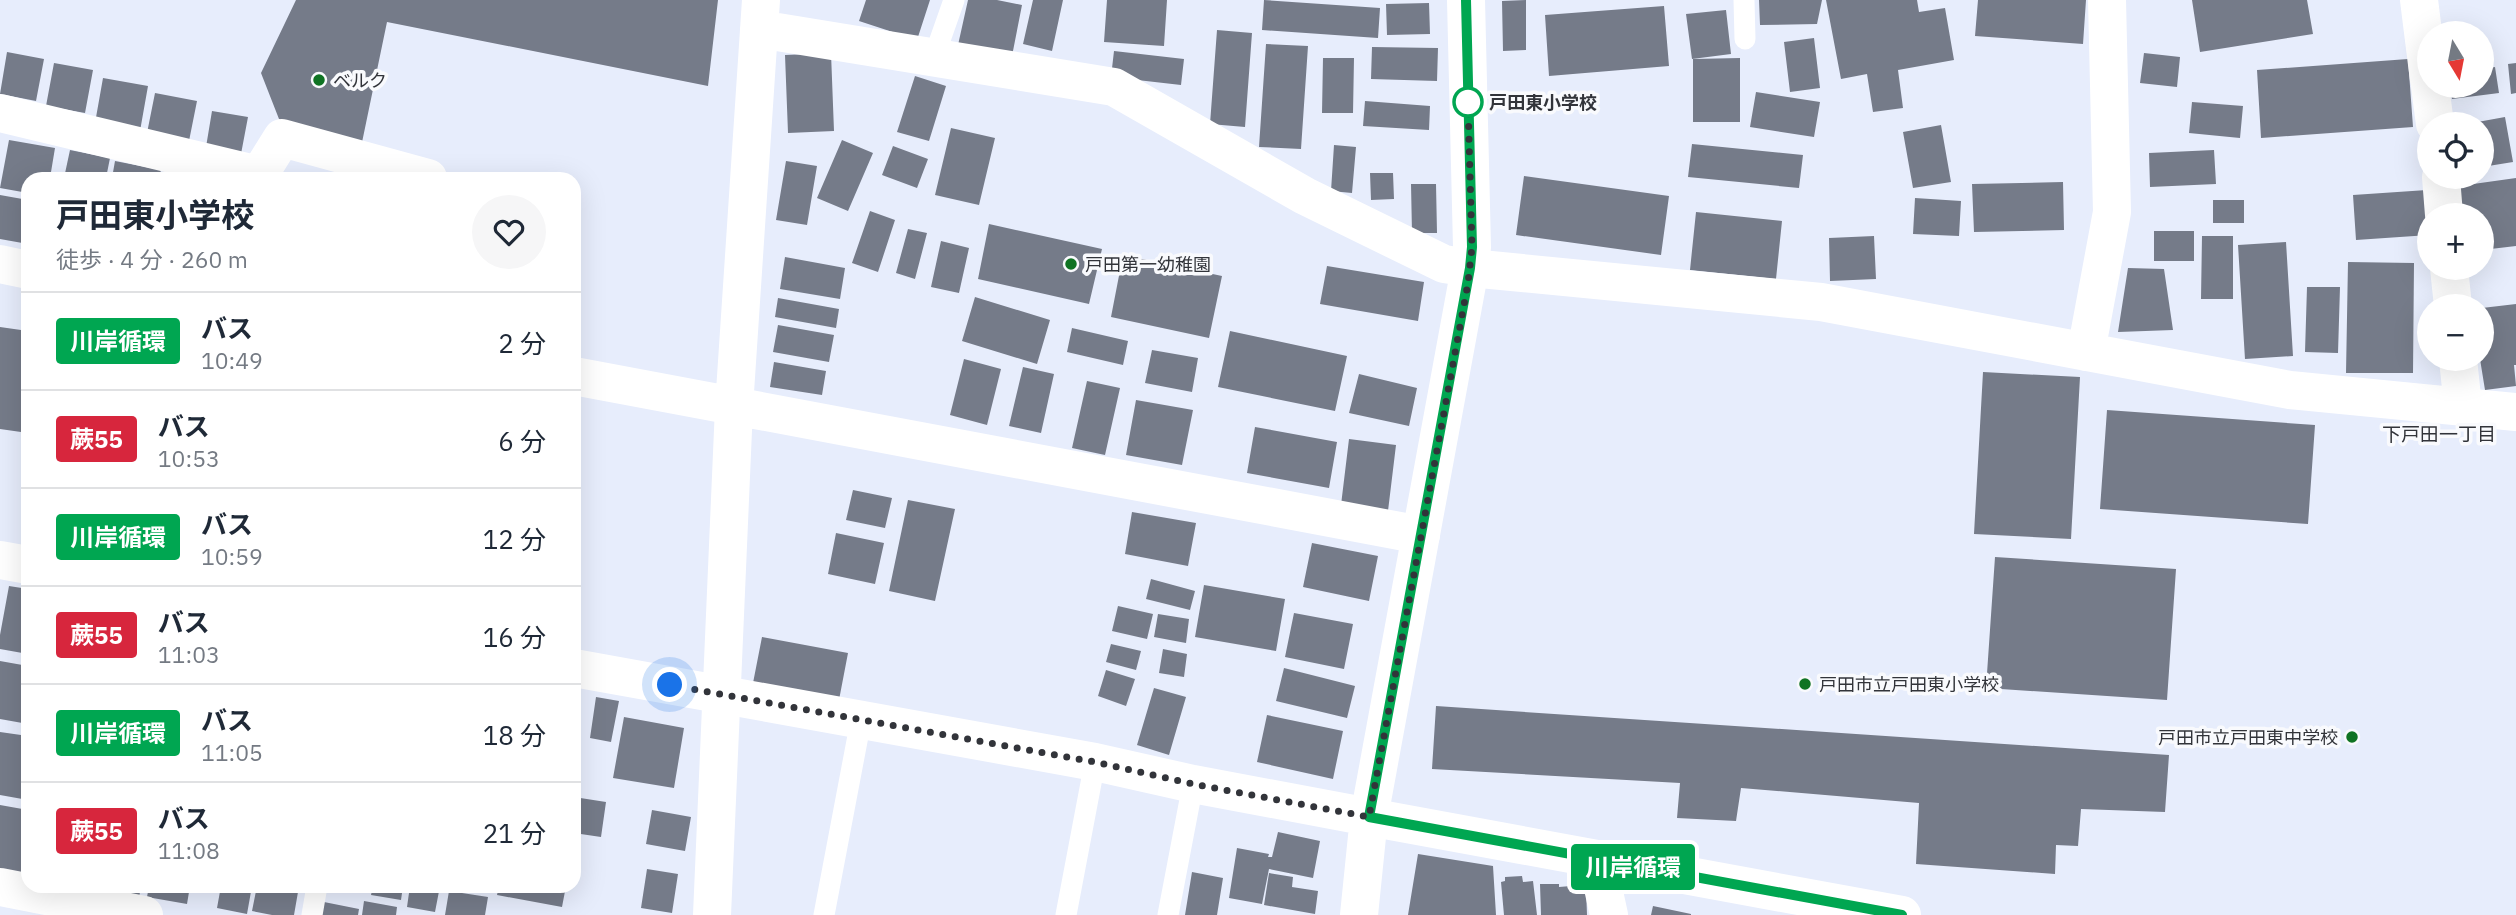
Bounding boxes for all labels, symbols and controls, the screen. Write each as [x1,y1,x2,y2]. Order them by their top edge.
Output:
north arrow [2417,21,2494,98]
map controls [2417,21,2494,371]
place label: ベルク [333,69,387,92]
marker: ベルク [311,72,327,88]
marker: 戸田東小学校 [1453,87,1483,117]
place label: 戸田東小学校 [1489,91,1597,114]
button: locate [2417,112,2494,189]
text: 戸田東小学校 [56,193,254,236]
button: heart [472,195,546,269]
button: + [2417,203,2494,280]
text: 徒歩 · 4 分 · 260 m [56,244,248,274]
place label: 戸田第一幼稚園 [1085,253,1211,276]
marker: 戸田第一幼稚園 [1063,256,1079,272]
button: − [2417,294,2494,371]
text: バス [201,311,253,345]
text: 川岸循環 [70,325,166,357]
text: 2 分 [498,326,546,360]
text: 10:49 [201,345,263,375]
text: バス [158,409,210,443]
district label: 下戸田一丁目 [2382,422,2496,446]
text: 蕨55 [70,423,123,455]
text: 6 分 [498,424,546,458]
text: 10:53 [158,443,220,473]
text: バス [201,507,253,541]
text: 川岸循環 [70,521,166,553]
text: 12 分 [483,522,546,556]
text: 10:59 [201,541,263,571]
text: バス [158,605,210,639]
text: 蕨55 [70,619,123,651]
text: 16 分 [483,620,546,654]
text: 11:03 [158,639,220,669]
your location [652,667,687,702]
place label: 戸田市立戸田東小学校 [1819,673,1999,696]
marker: 戸田市立戸田東小学校 [1797,676,1813,692]
text: バス [201,703,253,737]
text: 川岸循環 [70,717,166,749]
text: 18 分 [483,718,546,752]
place label: 戸田市立戸田東中学校 [2158,726,2338,749]
marker: 戸田市立戸田東中学校 [2344,729,2360,745]
text: 11:05 [201,737,263,767]
text: バス [158,801,210,835]
text: 蕨55 [70,815,123,847]
text: 21 分 [483,816,546,850]
text: 11:08 [158,835,220,865]
line badge: 川岸循環 [1584,844,1682,890]
text: 川岸循環 [1585,851,1681,883]

